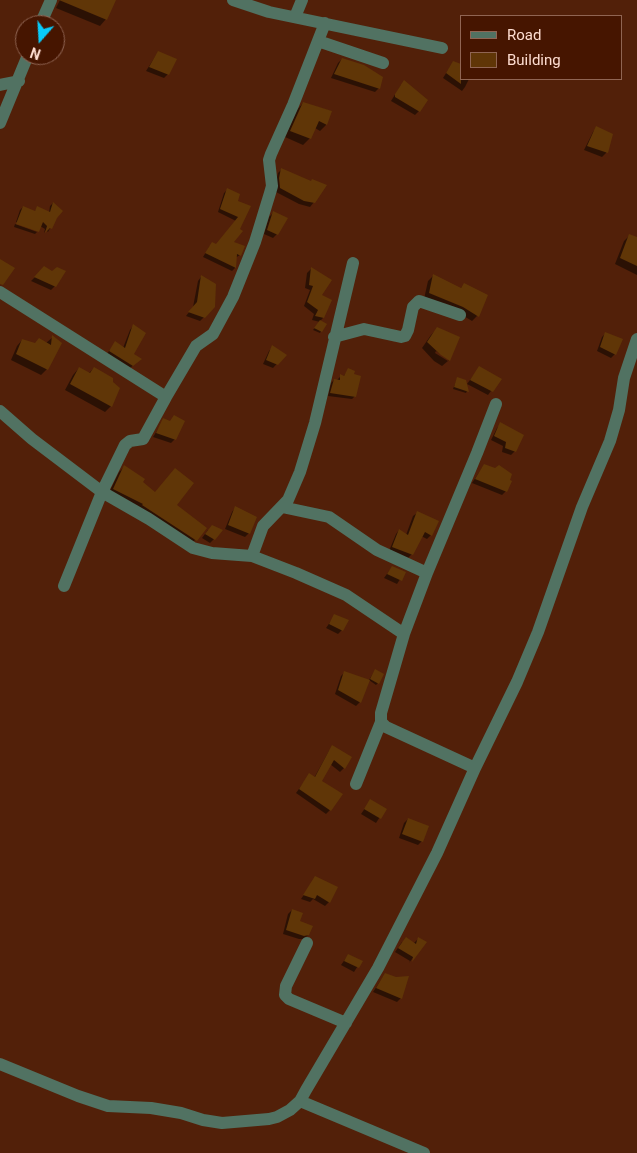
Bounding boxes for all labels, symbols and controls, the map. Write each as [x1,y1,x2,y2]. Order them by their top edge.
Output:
north arrow [15,15,65,65]
legend [460,15,622,80]
text: Road [507,26,541,44]
text: N [28,44,43,62]
text: Building [507,51,561,69]

